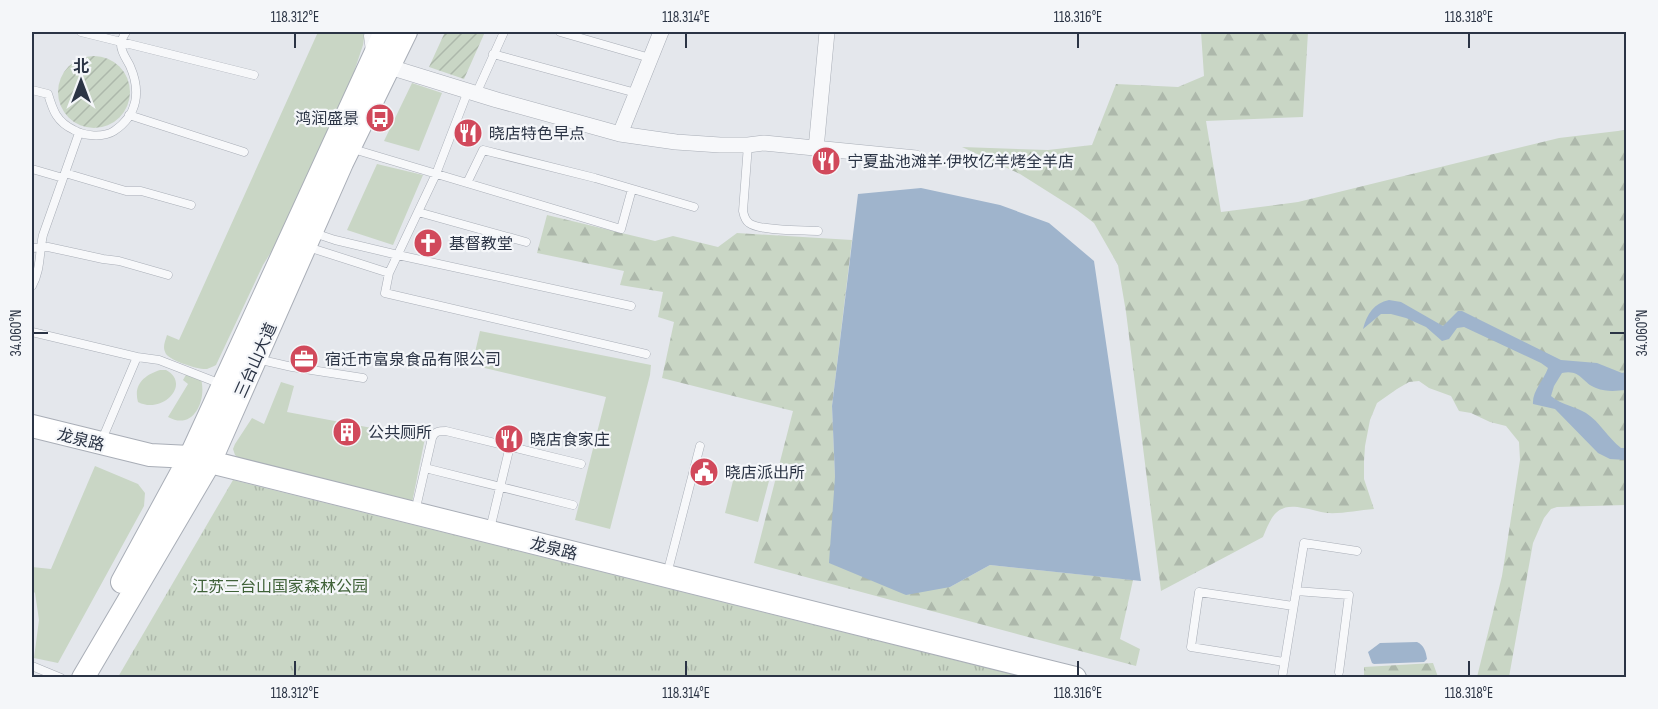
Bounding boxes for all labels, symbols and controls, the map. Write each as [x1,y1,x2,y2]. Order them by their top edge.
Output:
text: 118.312°E [271,8,319,27]
text: 118.314°E [662,8,710,27]
text: 118.316°E [1054,8,1102,27]
text: 118.318°E [1445,8,1493,27]
north arrow [51,51,111,111]
text: 北 [73,58,89,77]
bus stop icon: 鸿润盛景 [364,102,396,134]
place label: 鸿润盛景 [295,110,359,129]
restaurant icon: 晓店特色早点 [452,117,484,149]
place label: 晓店特色早点 [489,125,585,144]
restaurant icon: 宁夏盐池滩羊·伊牧亿羊烤全羊店 [810,145,842,177]
place label: 宁夏盐池滩羊·伊牧亿羊烤全羊店 [847,153,1074,172]
church icon: 基督教堂 [412,227,444,259]
place label: 基督教堂 [449,235,513,254]
text: 34.060°N [7,309,26,357]
text: 34.060°N [1633,309,1652,357]
street label: 三台山大道 [231,320,281,401]
office icon: 宿迁市富泉食品有限公司 [288,343,320,375]
place label: 宿迁市富泉食品有限公司 [325,351,501,370]
building icon: 公共厕所 [331,416,363,448]
restaurant icon: 晓店食家庄 [493,423,525,455]
place label: 公共厕所 [368,424,432,443]
street label: 龙泉路 [55,425,106,455]
place label: 晓店食家庄 [530,431,610,450]
public building icon: 晓店派出所 [688,456,720,488]
place label: 晓店派出所 [725,464,805,483]
street label: 龙泉路 [528,534,579,564]
park label: 江苏三台山国家森林公园 [192,578,368,597]
text: 118.312°E [271,684,319,703]
text: 118.314°E [662,684,710,703]
text: 118.316°E [1054,684,1102,703]
text: 118.318°E [1445,684,1493,703]

